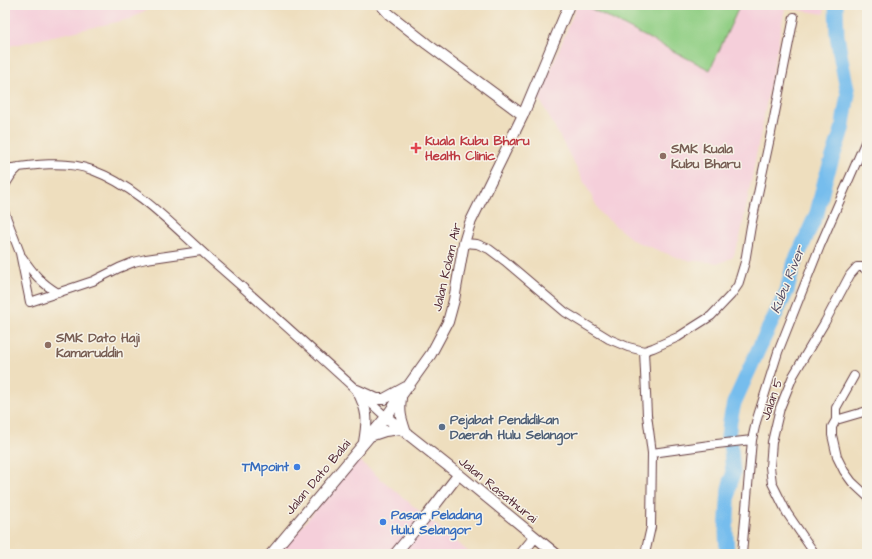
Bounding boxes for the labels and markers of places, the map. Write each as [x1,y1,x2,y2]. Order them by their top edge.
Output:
place label: Kuala Kubu Bharu Health Clinic [425,132,530,165]
place label: SMK Kuala Kubu Bharu [670,140,741,173]
marker: Kuala Kubu Bharu Health Clinic [410,142,422,154]
marker: SMK Kuala Kubu Bharu [658,151,668,161]
place label: SMK Dato Haji Kamaruddin [55,329,141,362]
marker: SMK Dato Haji Kamaruddin [43,340,53,350]
place label: Pejabat Pendidikan Daerah Hulu Selangor [450,411,578,446]
marker: Pejabat Pendidikan Daerah Hulu Selangor [437,422,447,432]
place label: TMpoint [241,458,290,477]
marker: TMpoint [292,462,302,472]
place label: Pasar Peladang Hulu Selangor [391,506,482,541]
marker: Pasar Peladang Hulu Selangor [378,517,388,527]

